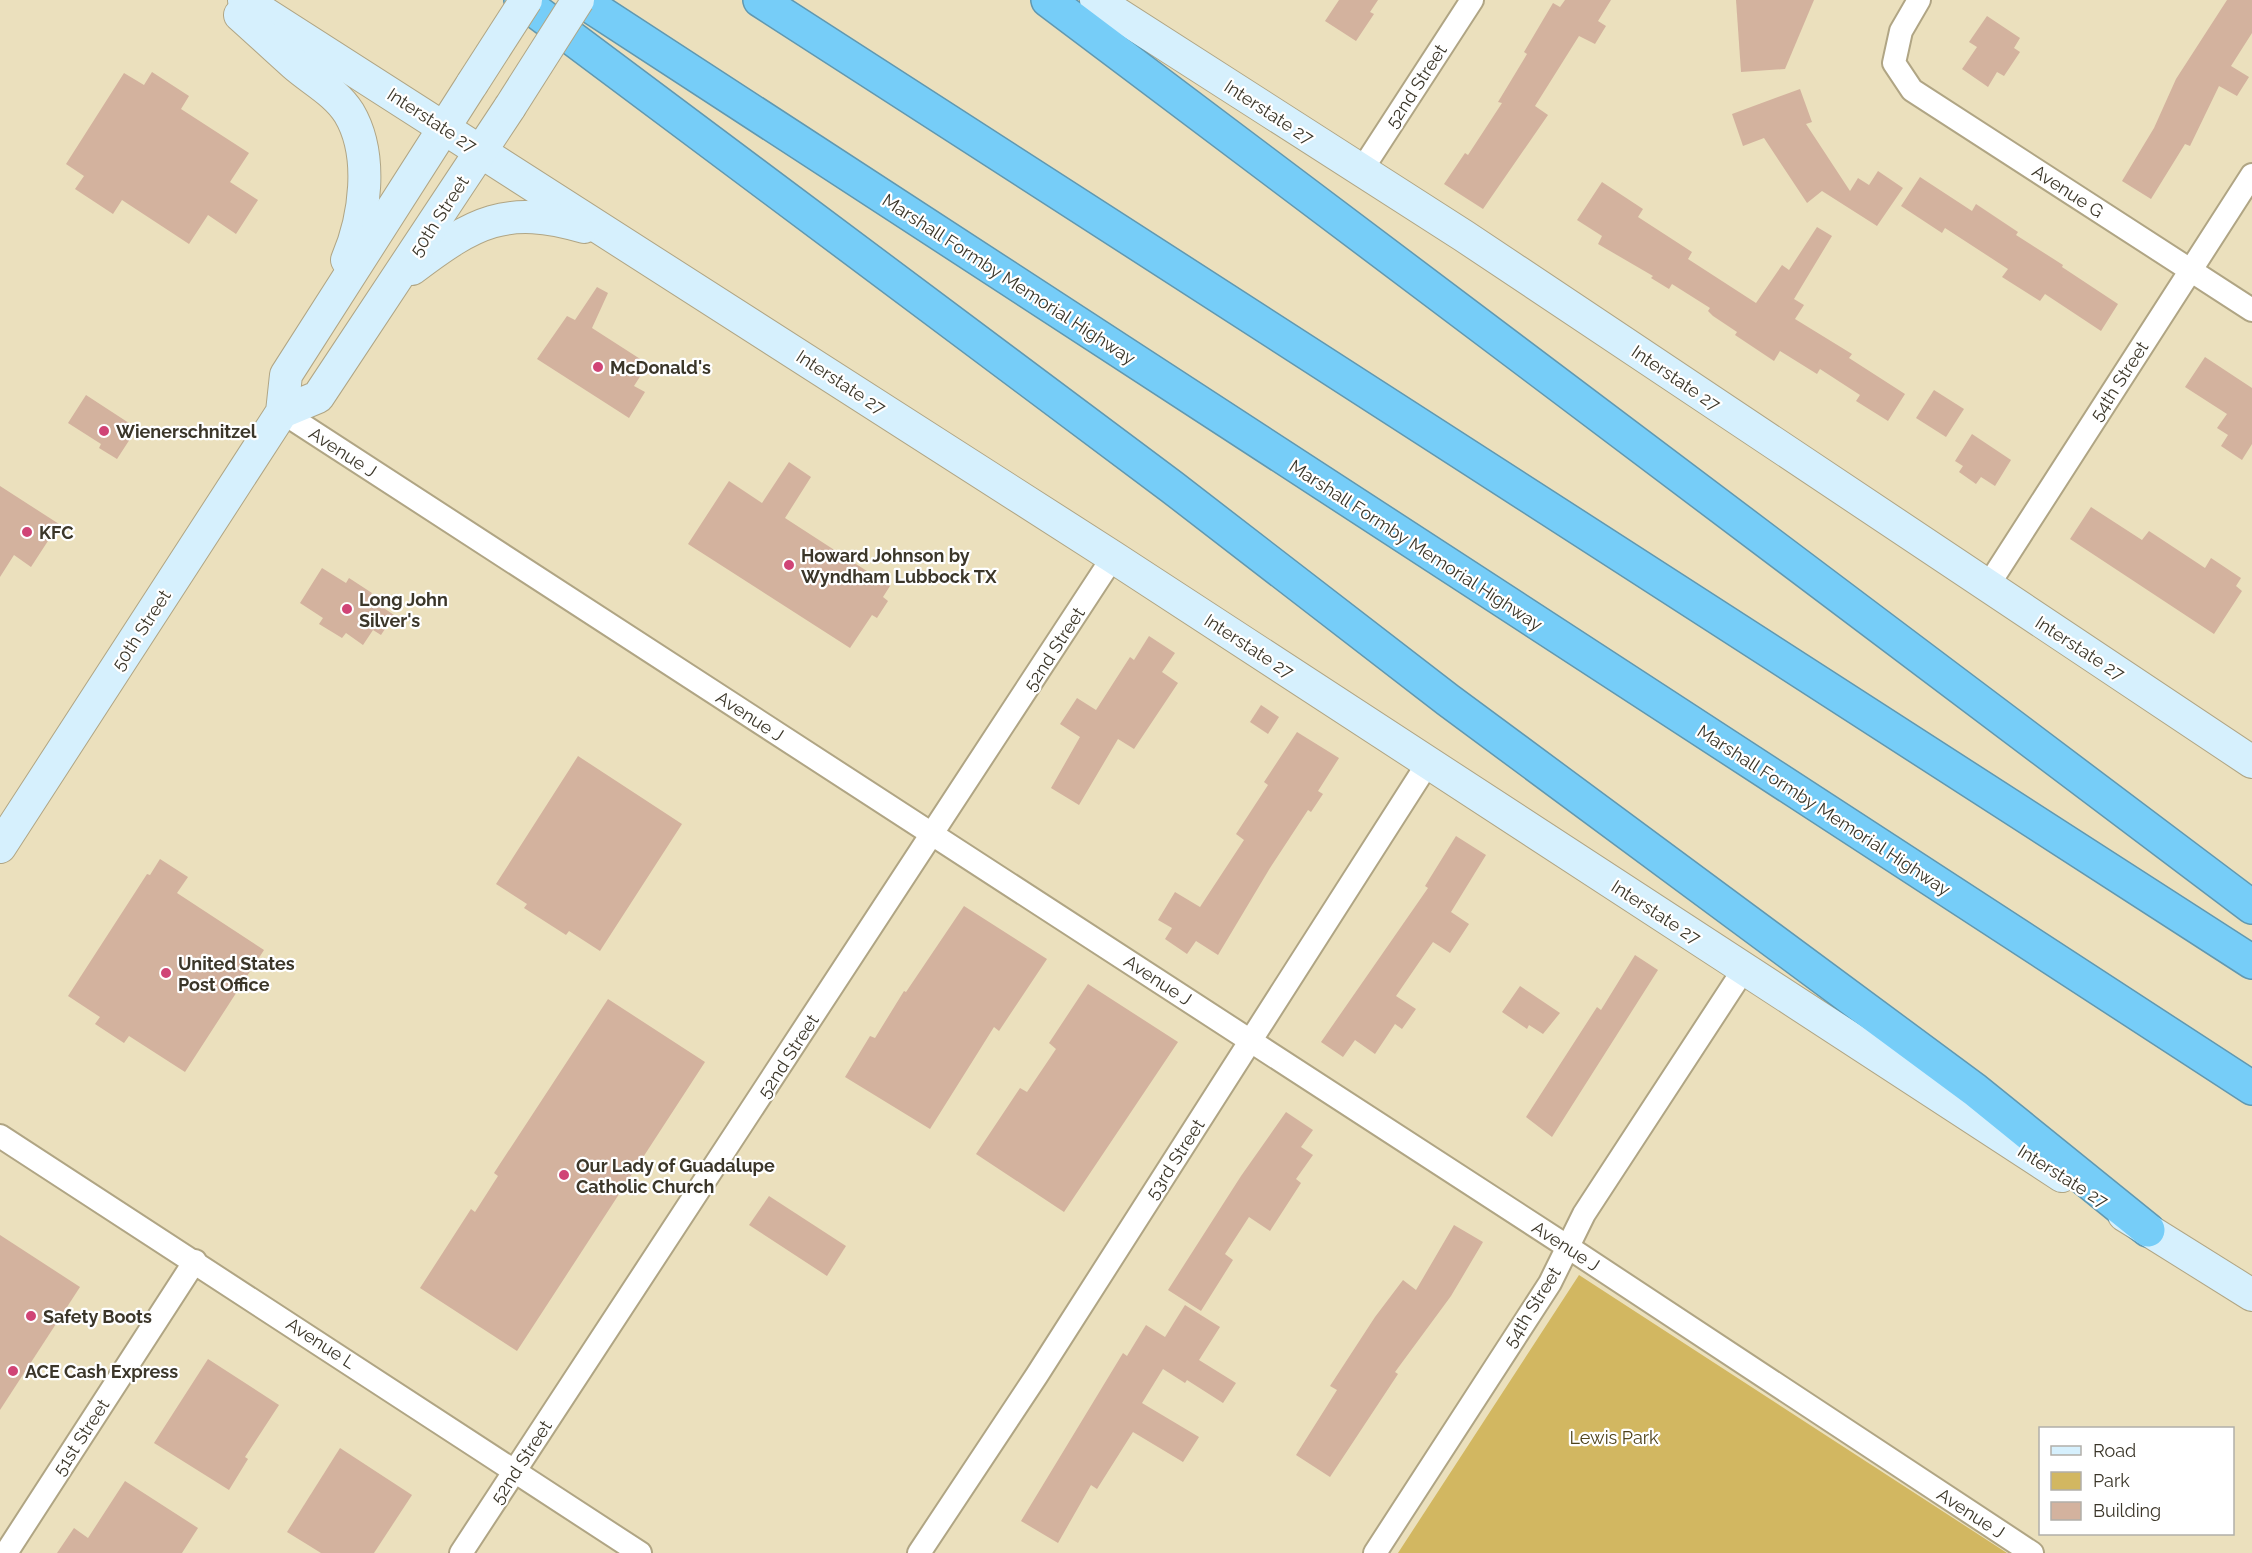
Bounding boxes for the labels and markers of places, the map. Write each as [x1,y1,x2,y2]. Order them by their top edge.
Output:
place label: McDonald's [610,357,711,378]
marker: McDonald's [591,360,605,374]
place label: Wienerschnitzel [116,421,257,442]
marker: Wienerschnitzel [97,424,111,438]
place label: KFC [39,522,74,543]
marker: KFC [20,525,34,539]
place label: Howard Johnson by Wyndham Lubbock TX [801,545,997,587]
marker: Howard Johnson by Wyndham Lubbock TX [782,558,796,572]
place label: Long John Silver's [359,589,448,631]
marker: Long John Silver's [340,602,354,616]
place label: United States Post Office [178,953,295,995]
marker: United States Post Office [159,966,173,980]
place label: Our Lady of Guadalupe Catholic Church [576,1155,775,1197]
marker: Our Lady of Guadalupe Catholic Church [557,1168,571,1182]
place label: Safety Boots [43,1306,152,1327]
marker: Safety Boots [24,1309,38,1323]
place label: ACE Cash Express [25,1361,178,1382]
marker: ACE Cash Express [6,1364,20,1378]

